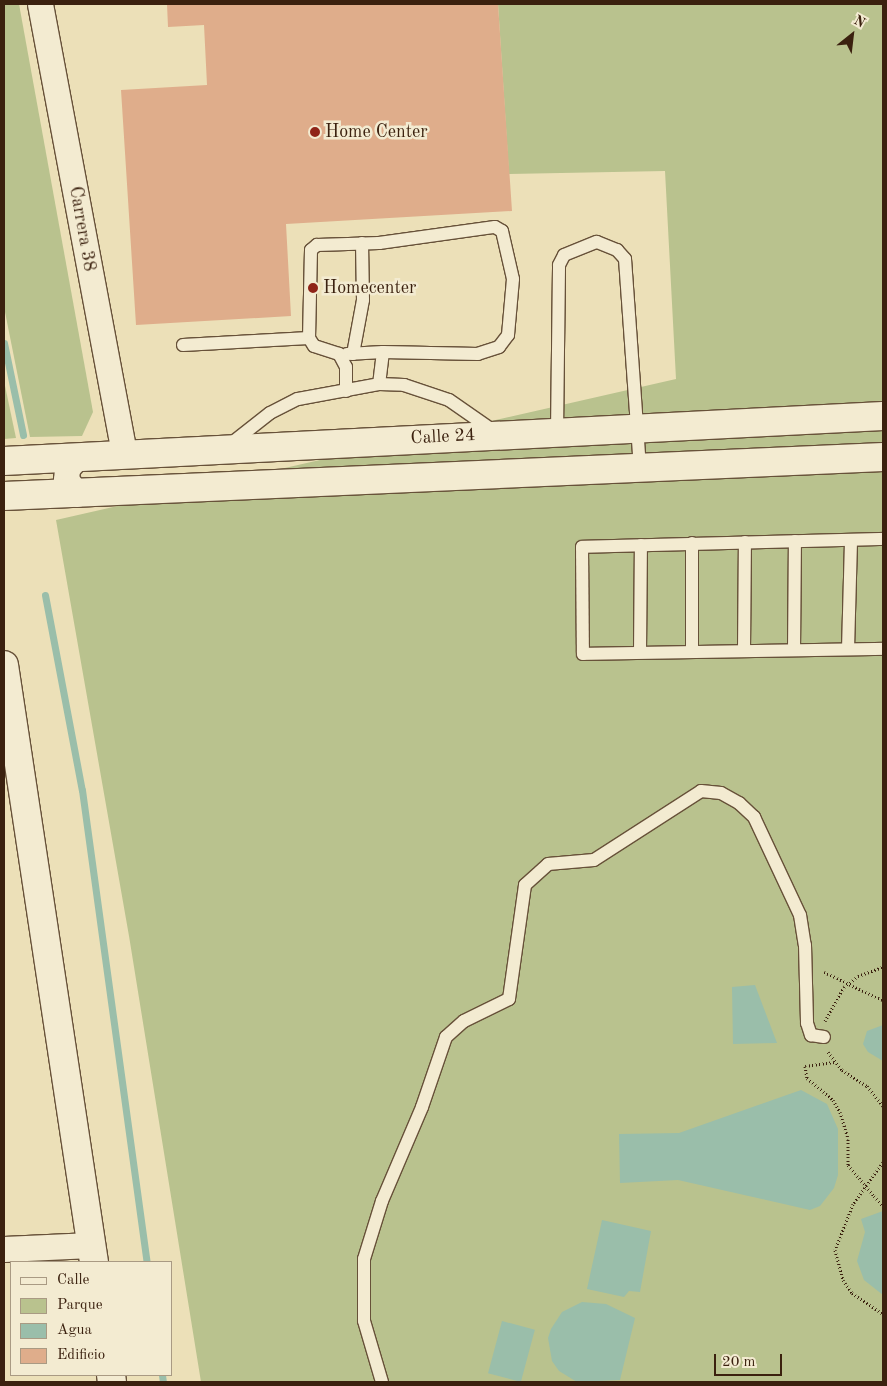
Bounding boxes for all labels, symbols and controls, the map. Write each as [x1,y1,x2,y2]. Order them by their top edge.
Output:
north arrow [827,10,877,60]
text: N [851,13,867,31]
place label: Home Center [325,121,428,143]
marker: Home Center [309,126,321,138]
street label: Carrera 38 [64,185,100,273]
place label: Homecenter [323,277,416,299]
marker: Homecenter [307,282,319,294]
street label: Calle 24 [410,425,476,449]
legend [10,1261,172,1376]
text: Calle [57,1273,89,1288]
text: Parque [57,1298,103,1313]
text: Agua [57,1323,92,1338]
scale bar [717,1344,784,1376]
text: Edificio [57,1348,105,1363]
text: 20 m [722,1355,756,1370]

